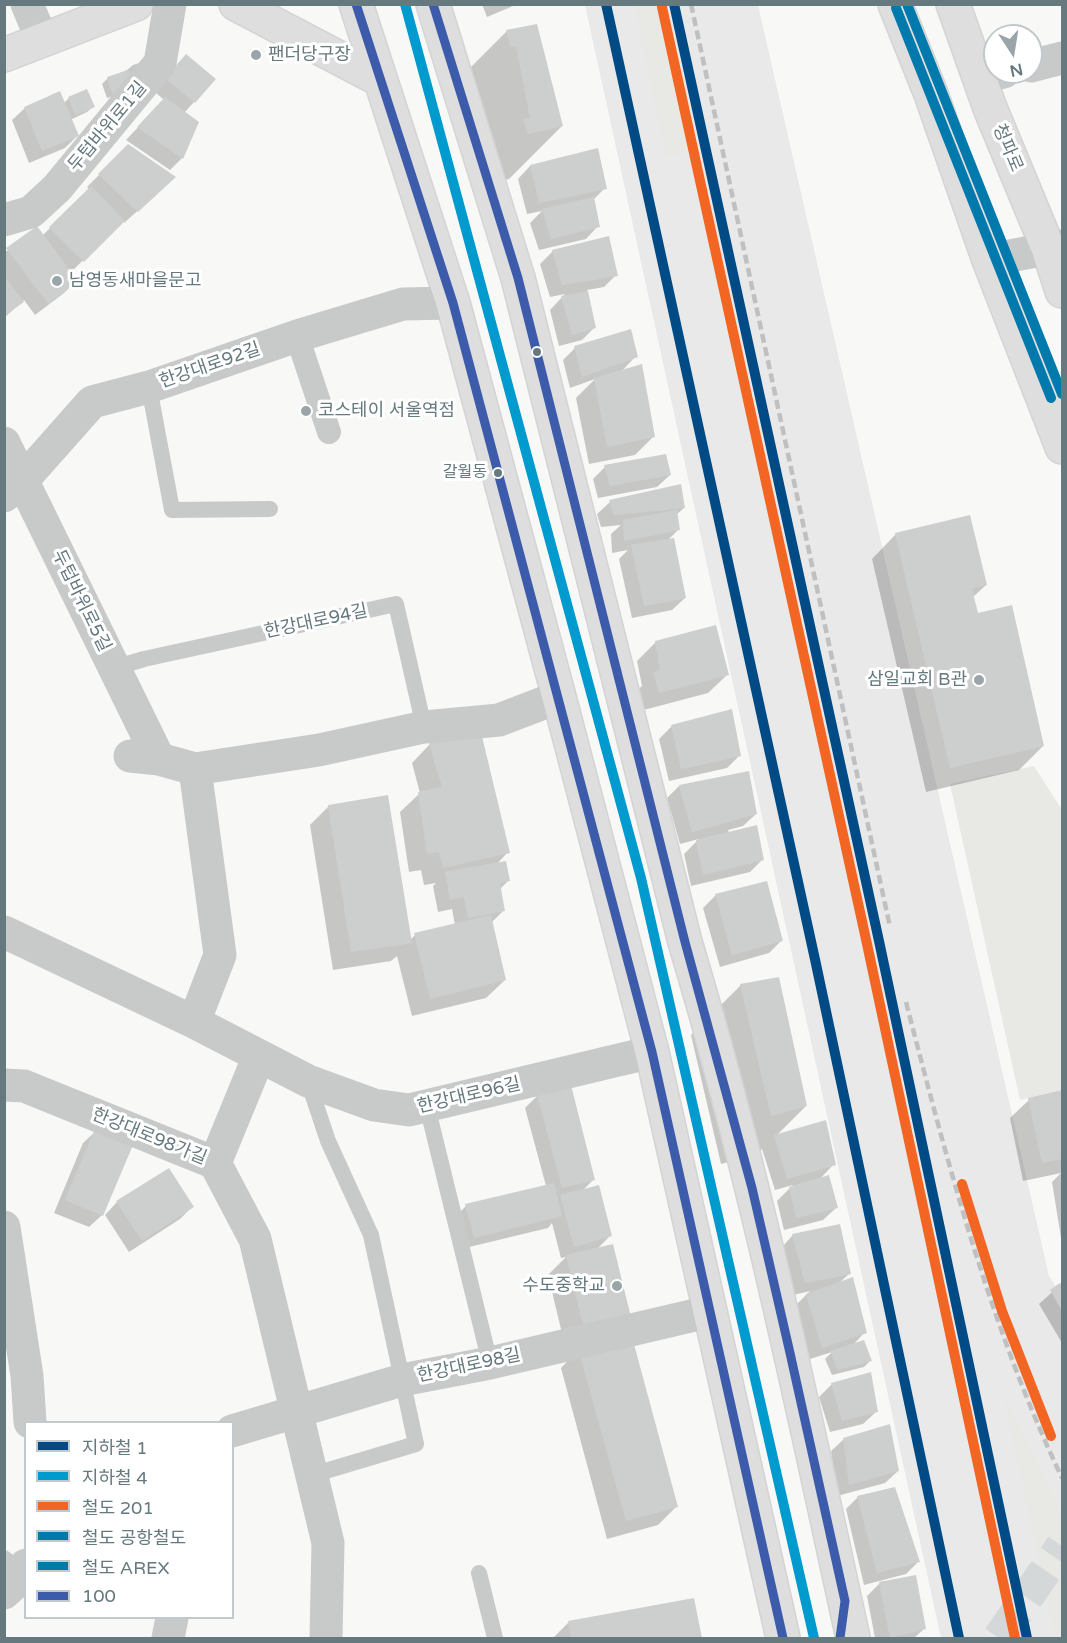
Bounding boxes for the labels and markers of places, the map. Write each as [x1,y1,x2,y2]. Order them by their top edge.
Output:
place label: 팬더당구장 [268,44,351,66]
marker: 팬더당구장 [249,48,263,62]
place label: 남영동새마을문고 [69,270,201,292]
marker: 남영동새마을문고 [50,274,64,288]
unlabelled marker [531,346,543,358]
place label: 코스테이 서울역점 [318,400,455,422]
marker: 코스테이 서울역점 [299,404,313,418]
place label: 갈월동 [443,463,487,483]
marker: 갈월동 [492,467,504,479]
place label: 삼일교회 B관 [867,669,967,691]
marker: 삼일교회 B관 [972,673,986,687]
place label: 수도중학교 [522,1275,605,1297]
marker: 수도중학교 [610,1279,624,1293]

